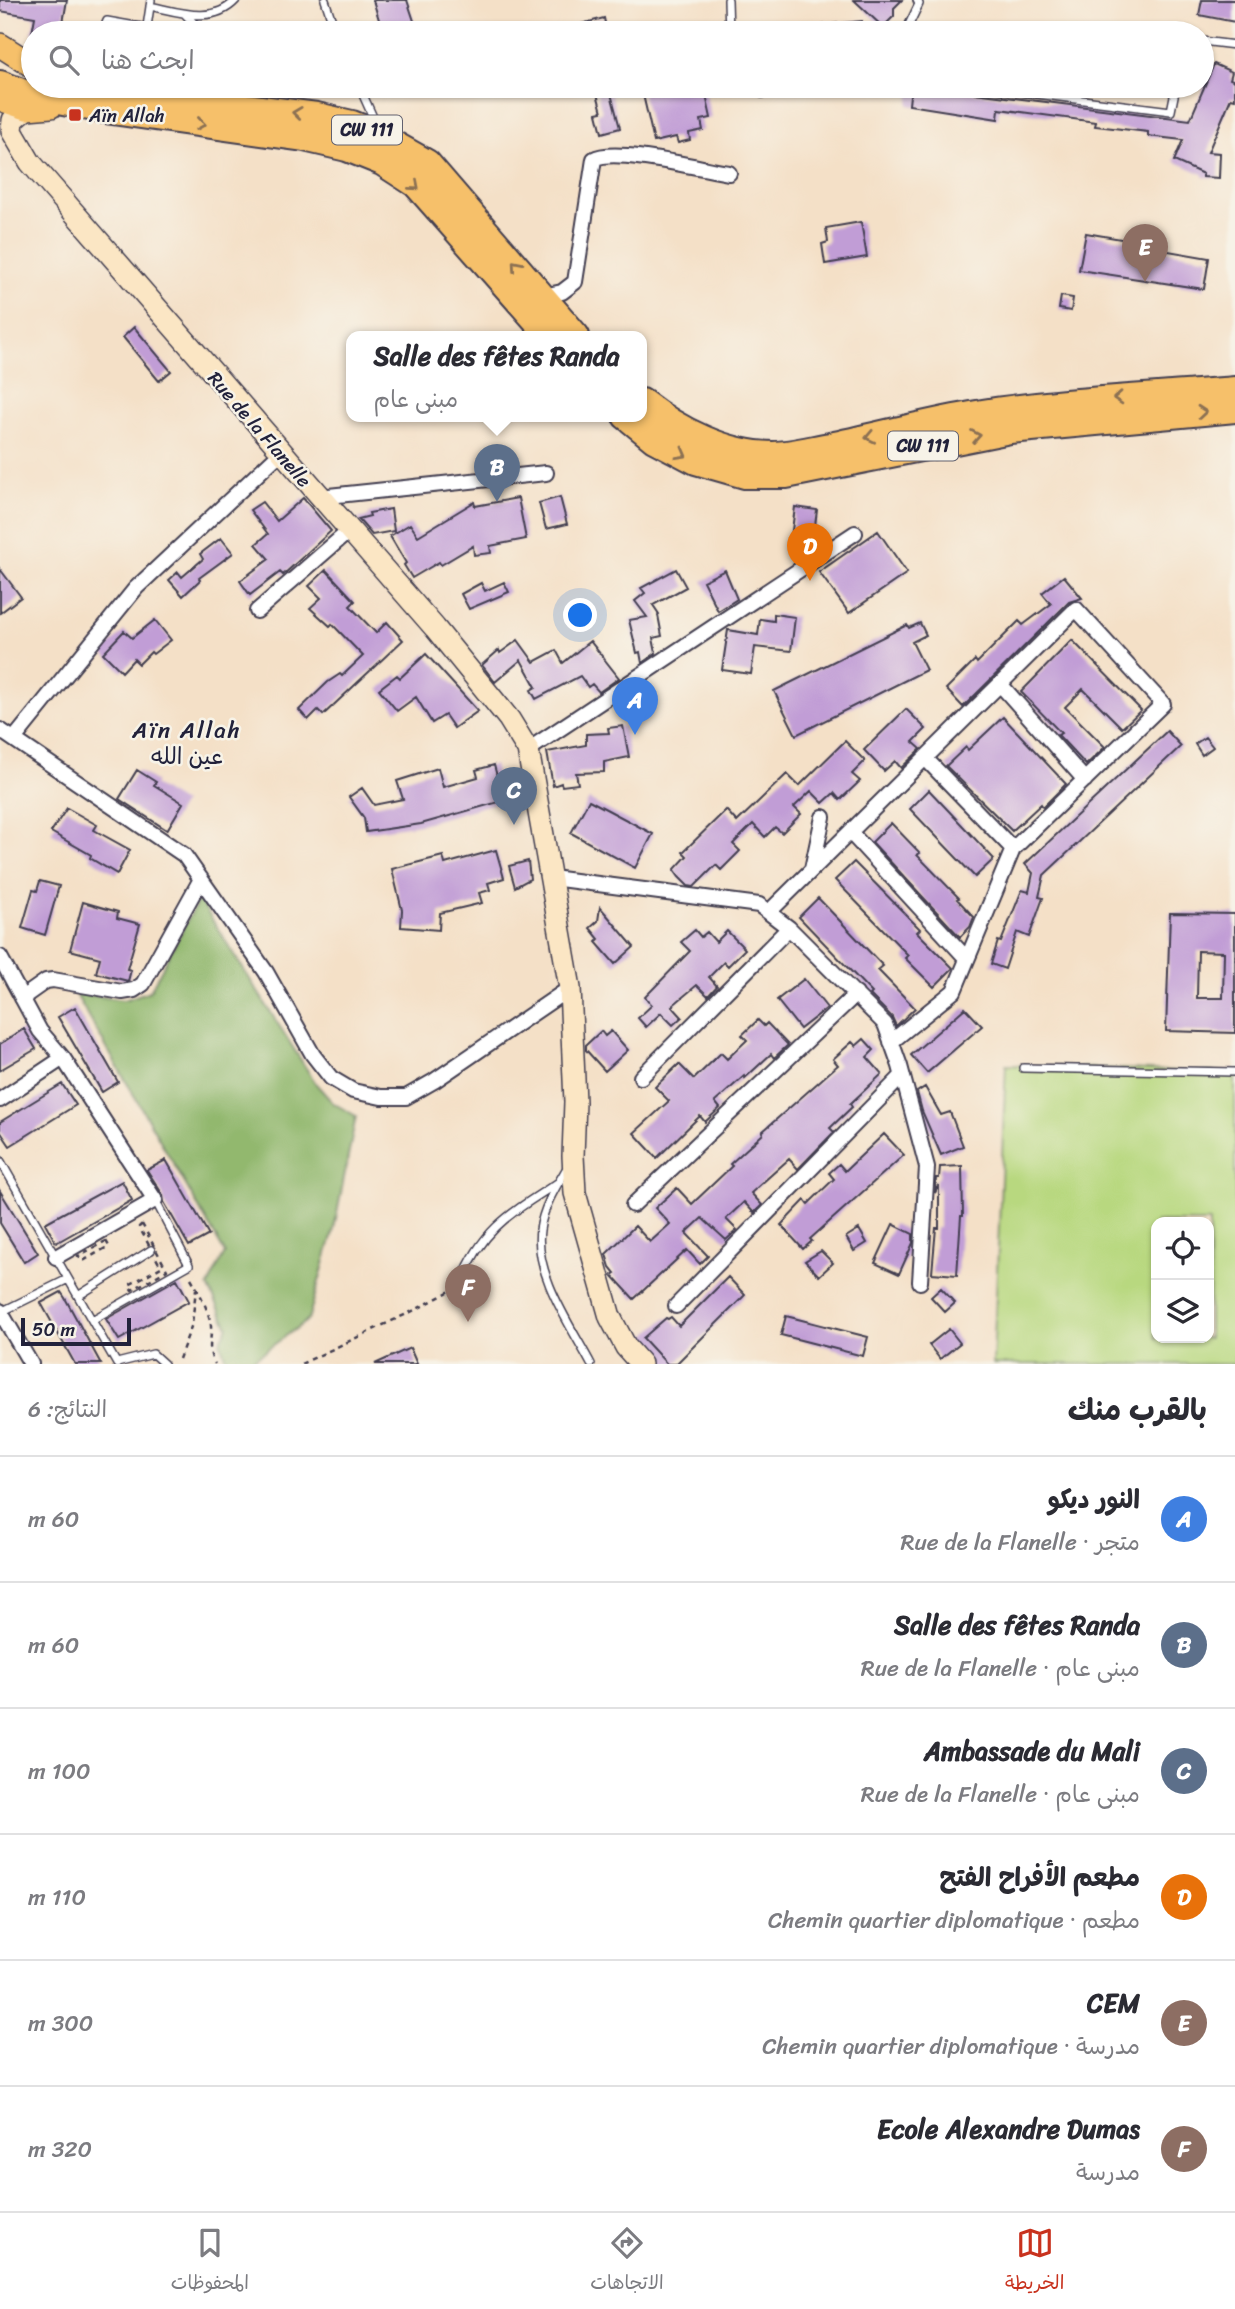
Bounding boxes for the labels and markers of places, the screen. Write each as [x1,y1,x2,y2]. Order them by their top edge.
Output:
place label: Aïn Allah [88,99,165,132]
marker: Aïn Allah [67,107,83,123]
pin: E [1122,224,1168,282]
pin: B [474,444,520,502]
pin: D [787,523,833,581]
pin: A [612,677,658,735]
pin: C [491,767,537,825]
pin: F [445,1264,491,1322]

